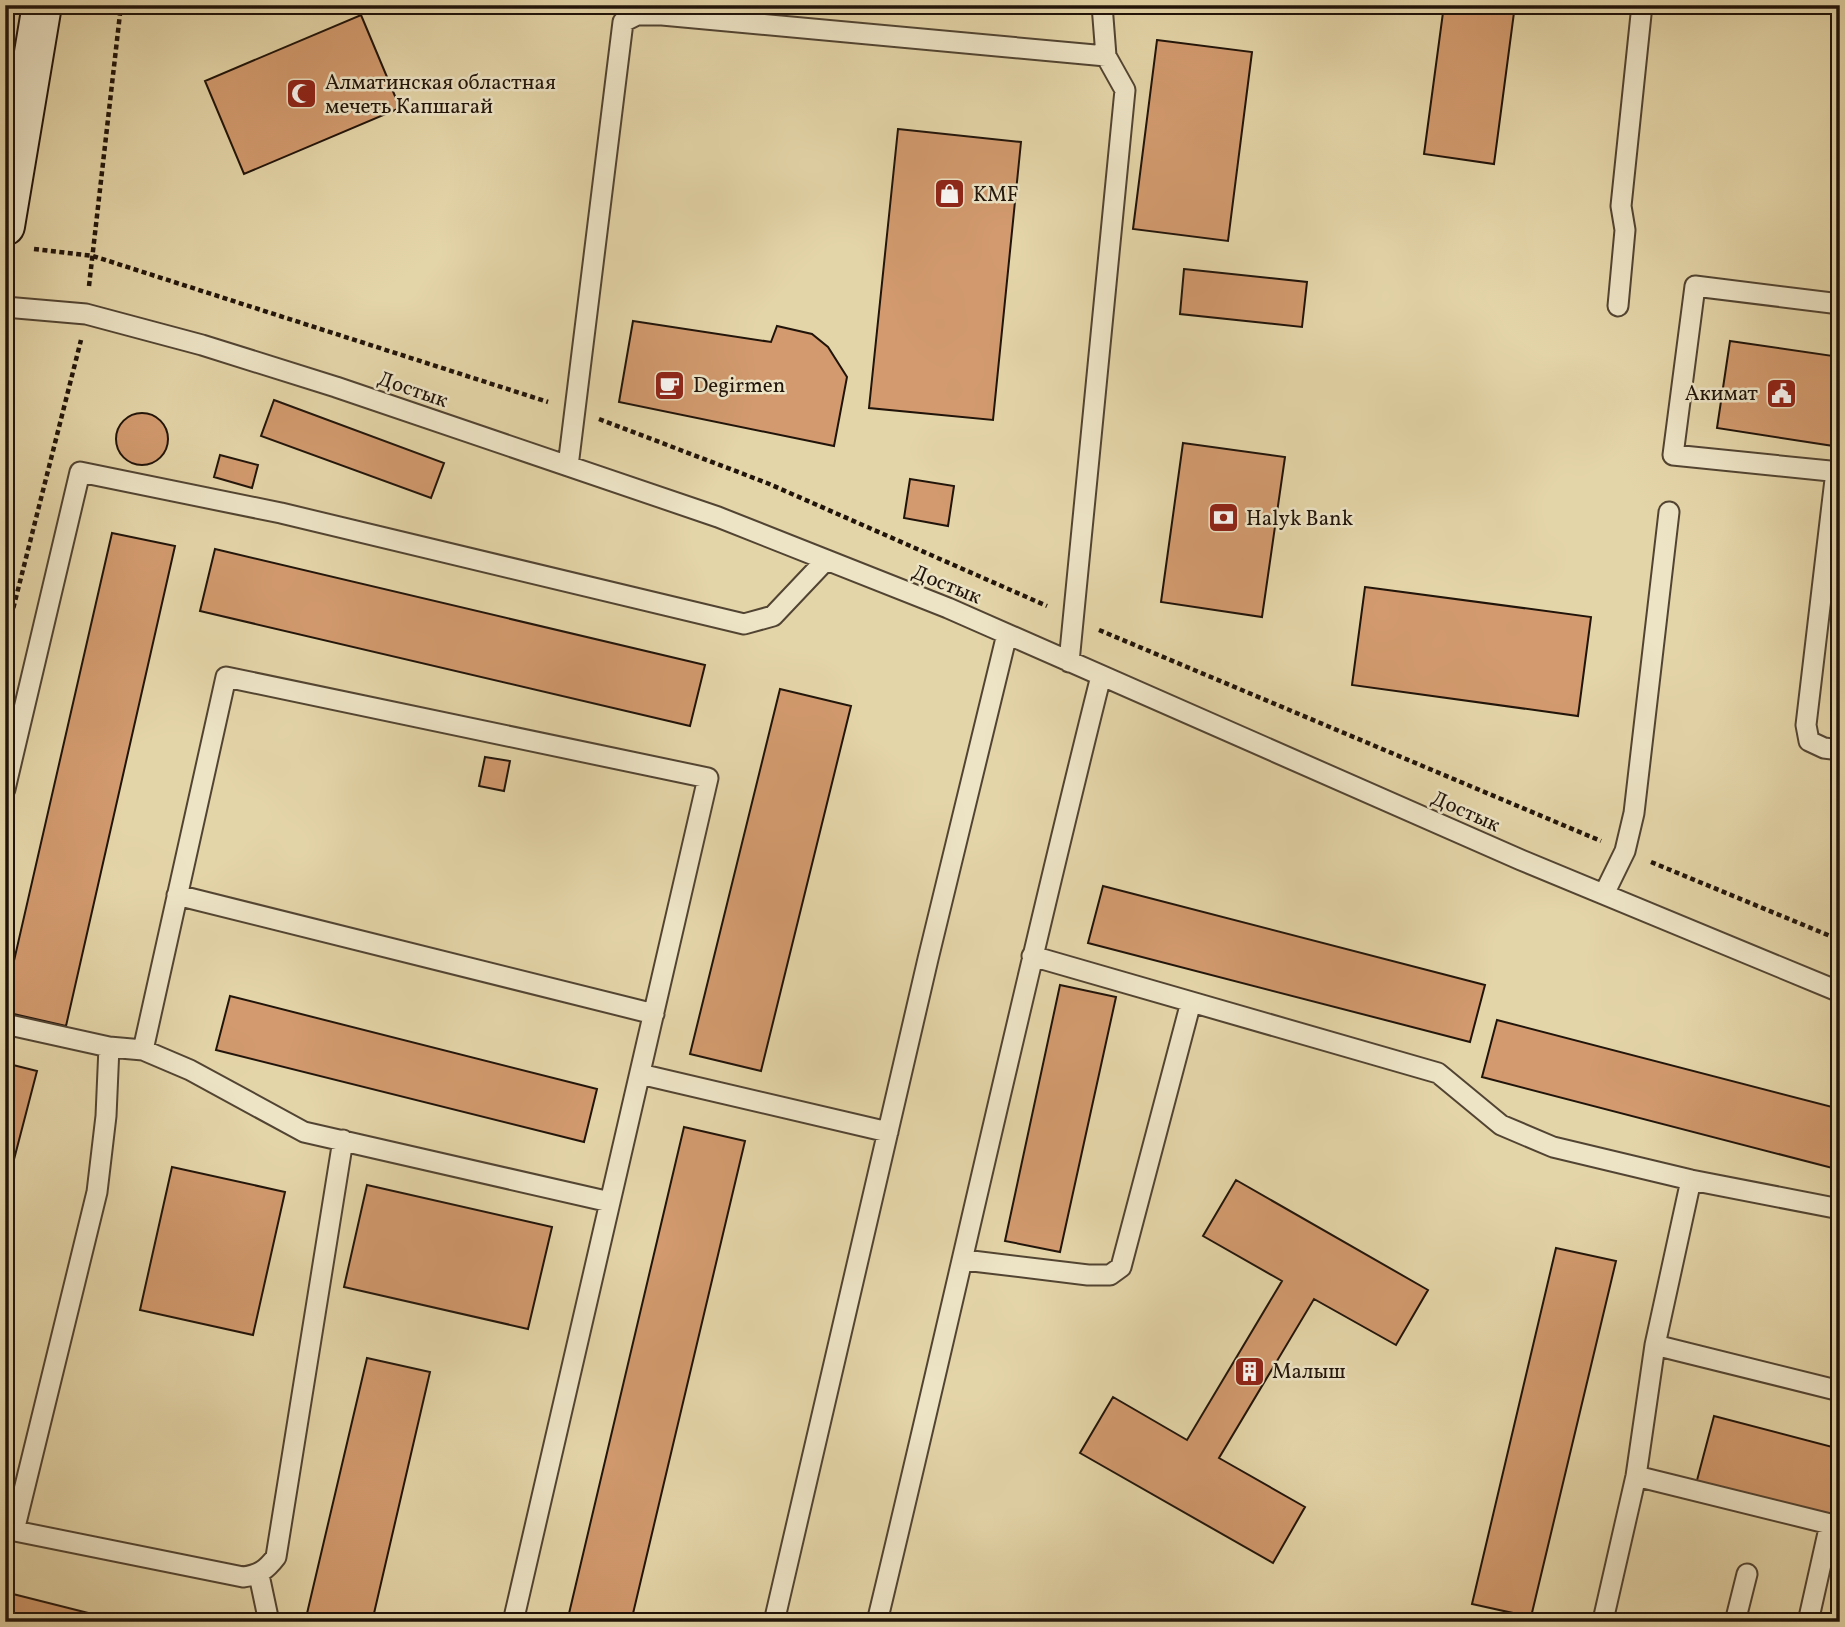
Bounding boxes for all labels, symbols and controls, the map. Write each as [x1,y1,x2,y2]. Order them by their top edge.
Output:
place label: Алматинская областная мечеть Капшагай [325,69,556,122]
mosque icon: Алматинская областная мечеть Капшагай [285,77,319,111]
shop icon: KMF [933,177,967,211]
place label: KMF [973,181,1019,210]
street label: Достык [374,365,451,416]
cafe icon: Degirmen [653,368,687,402]
place label: Degirmen [693,372,785,401]
public building icon: Акимат [1764,376,1798,410]
place label: Акимат [1685,380,1758,409]
bank icon: Halyk Bank [1206,501,1240,535]
place label: Halyk Bank [1246,505,1354,534]
street label: Достык [907,558,985,612]
street label: Достык [1426,784,1504,840]
building icon: Малыш [1232,1354,1266,1388]
place label: Малыш [1272,1358,1346,1387]

